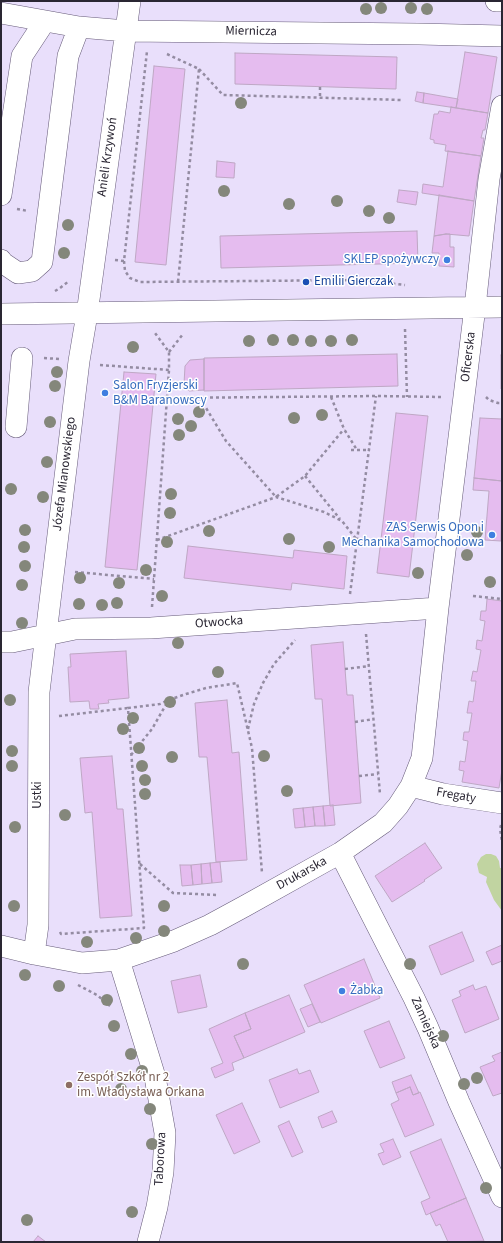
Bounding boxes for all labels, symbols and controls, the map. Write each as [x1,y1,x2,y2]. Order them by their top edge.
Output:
street label: Miernicza [225,24,277,40]
street label: Anieli Krzywoń [95,116,121,198]
place label: SKLEP spożywczy [343,252,439,268]
marker: SKLEP spożywczy [442,255,452,265]
place label: Emilii Gierczak [314,274,393,290]
marker: Emilii Gierczak [301,277,311,287]
street label: Oficerska [458,331,480,383]
place label: Salon Fryzjerski B&M Baranowscy [113,378,207,409]
marker: Salon Fryzjerski B&M Baranowscy [100,388,110,398]
street label: Józefa Mianowskiego [50,416,80,532]
place label: ZAS Serwis Opon i Mechanika Samochodowa [341,520,484,551]
marker: ZAS Serwis Opon i Mechanika Samochodowa [487,530,497,540]
street label: Otwocka [194,614,244,632]
street label: Ustki [30,781,46,809]
street label: Fregaty [435,785,477,807]
street label: Drukarska [274,854,330,894]
place label: Żabka [350,983,383,999]
marker: Żabka [337,986,347,996]
street label: Zamiejska [407,995,443,1051]
place label: Zespół Szkół nr 2 im. Władysława Orkana [77,1070,205,1101]
marker: Zespół Szkół nr 2 im. Władysława Orkana [64,1080,74,1090]
street label: Taborowa [152,1132,170,1186]

